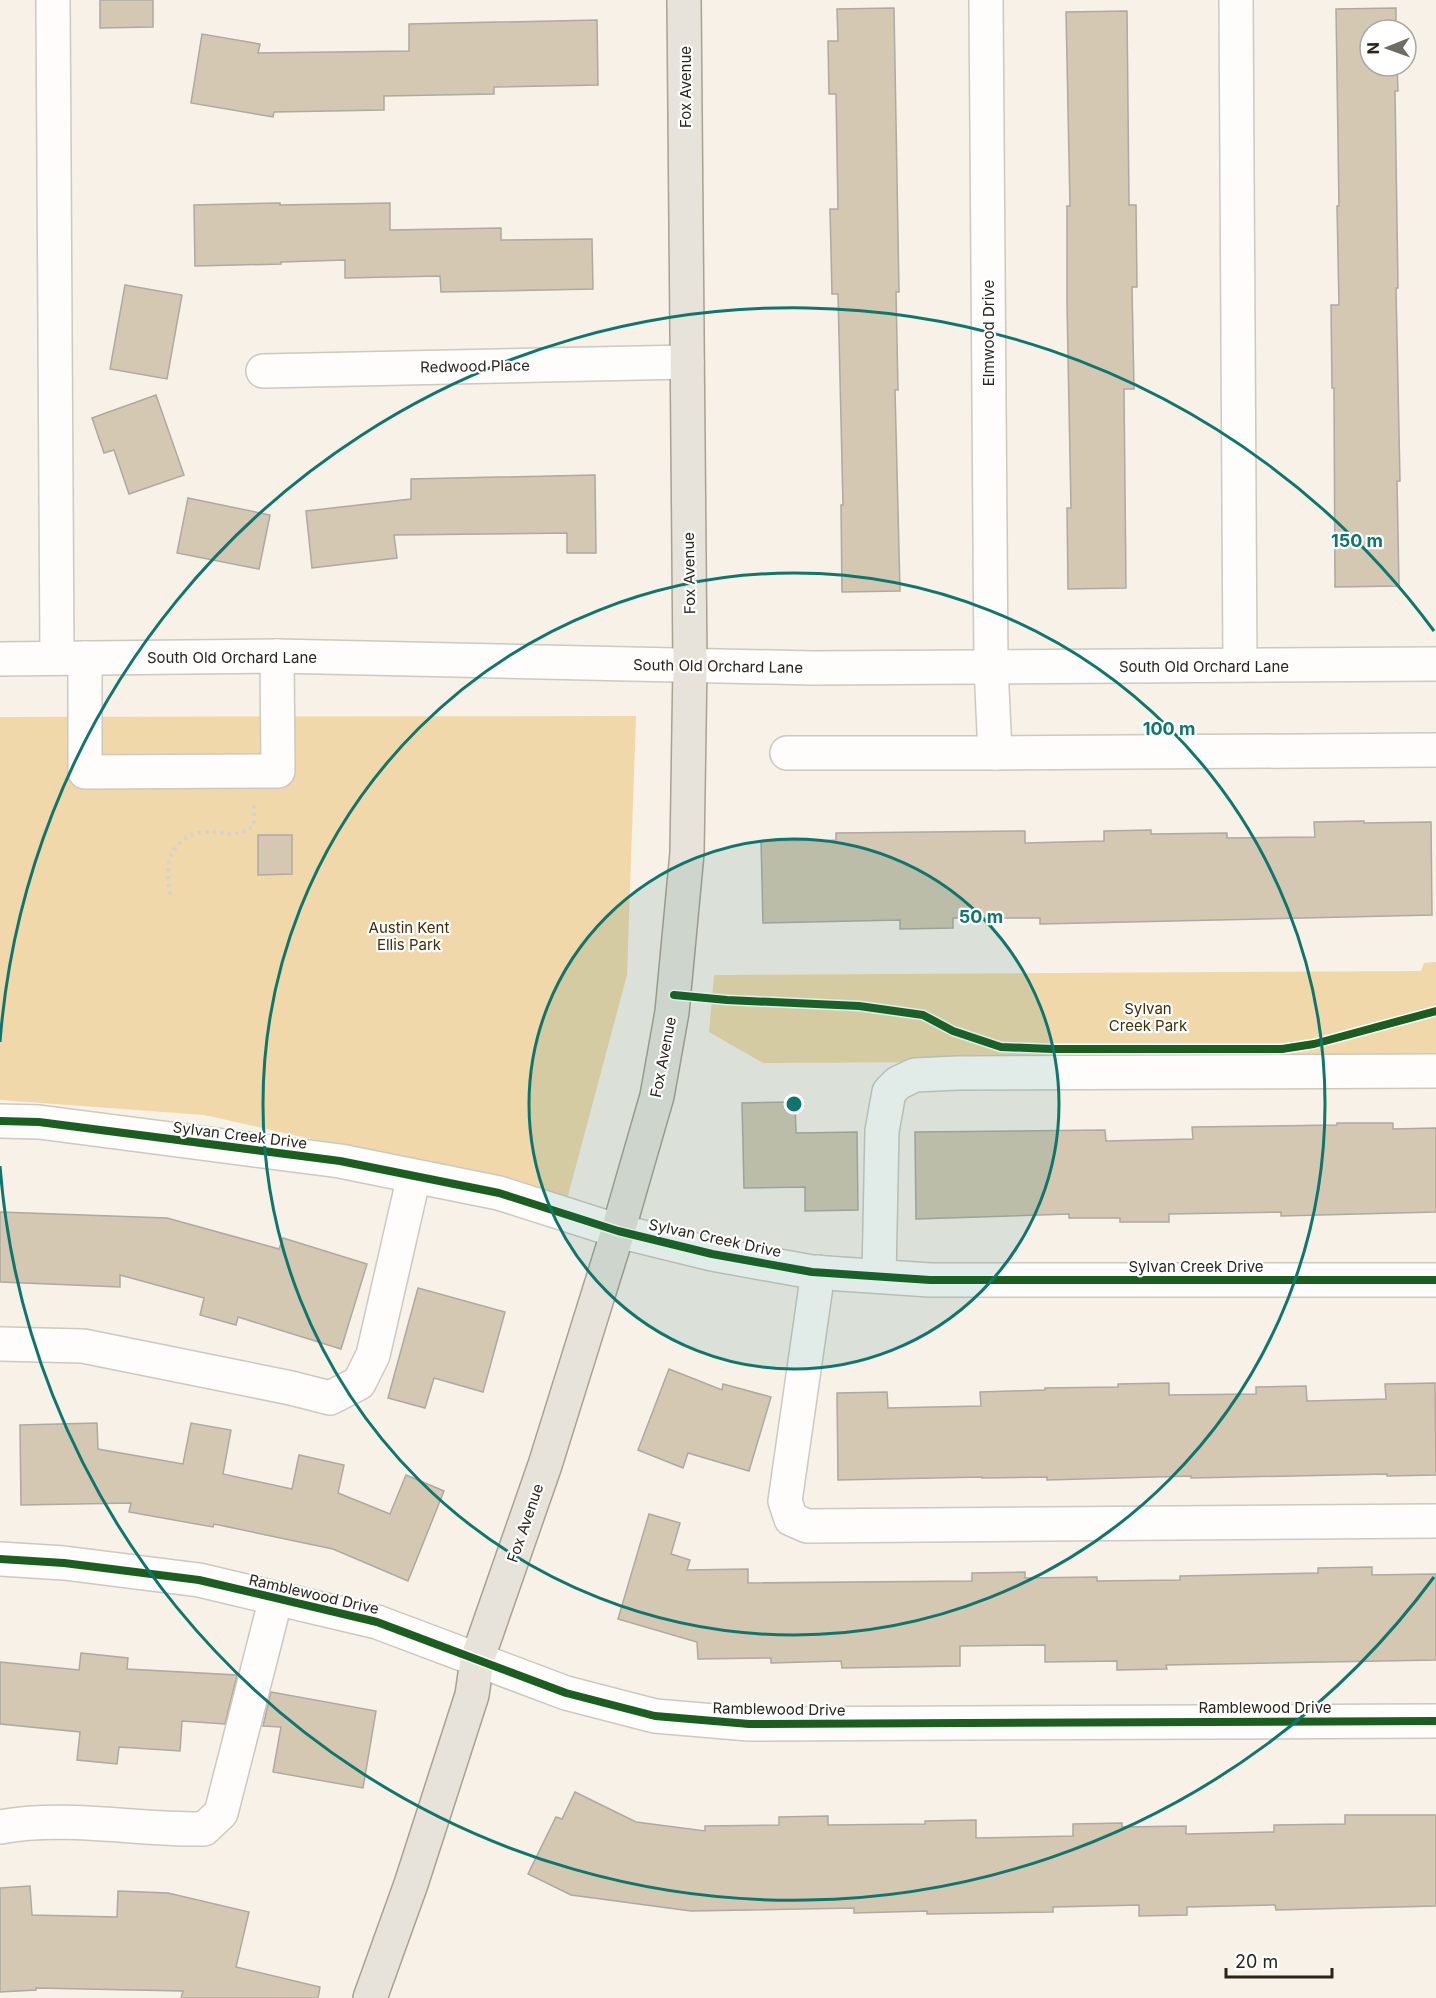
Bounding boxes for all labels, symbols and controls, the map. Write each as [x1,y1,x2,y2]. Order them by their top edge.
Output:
north arrow [1358,18,1418,78]
text: N [1363,42,1383,55]
street label: Fox Avenue [676,46,695,128]
street label: Elmwood Drive [979,280,998,386]
street label: Redwood Place [420,356,530,376]
text: 150 m [1331,530,1383,551]
street label: Fox Avenue [679,532,699,614]
street label: South Old Orchard Lane [147,648,317,667]
street label: South Old Orchard Lane [633,655,803,677]
street label: South Old Orchard Lane [1119,657,1289,676]
text: 100 m [1143,718,1195,739]
text: 50 m [959,906,1003,927]
park label: Austin Kent Ellis Park [369,918,449,954]
park label: Sylvan Creek Park [1109,999,1188,1035]
street label: Fox Avenue [646,1015,680,1099]
centre of rings [784,1094,804,1114]
street label: Sylvan Creek Drive [172,1117,308,1153]
street label: Sylvan Creek Drive [647,1215,783,1261]
street label: Sylvan Creek Drive [1128,1257,1264,1276]
street label: Fox Avenue [503,1481,547,1565]
street label: Ramblewood Drive [247,1570,381,1618]
street label: Ramblewood Drive [712,1698,846,1720]
street label: Ramblewood Drive [1198,1698,1332,1717]
scale bar [1226,1941,1332,1979]
text: 20 m [1235,1951,1278,1972]

